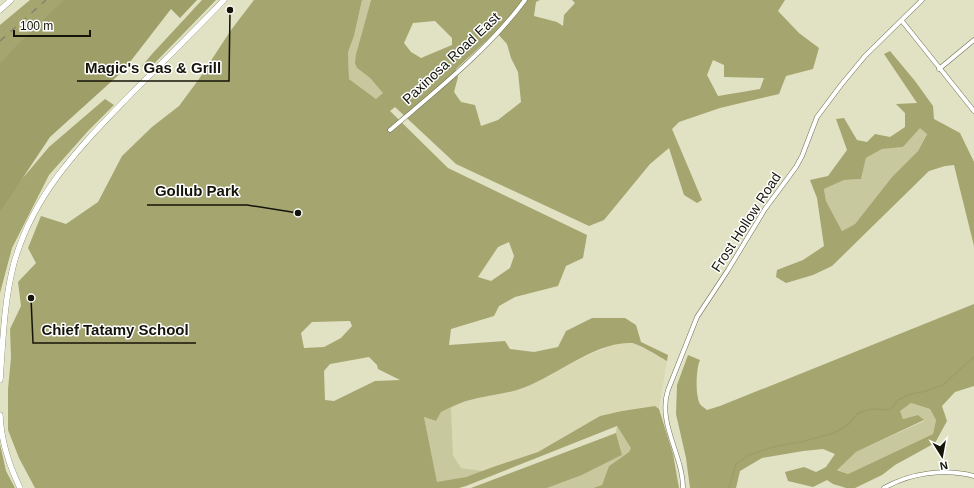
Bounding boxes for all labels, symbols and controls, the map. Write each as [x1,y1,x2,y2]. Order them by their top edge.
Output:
street label: Paxinosa Road East [399,9,503,107]
scale bar [14,12,90,38]
text: 100 m [20,19,53,33]
callout: Magic's Gas & Grill [77,54,229,81]
text: Magic's Gas & Grill [85,59,221,76]
street label: Frost Hollow Road [708,169,784,275]
callout: Gollub Park [147,178,247,205]
text: Gollub Park [155,182,240,199]
callout: Chief Tatamy School [33,316,196,343]
text: Chief Tatamy School [41,321,189,338]
north arrow [922,436,962,476]
text: N [939,459,949,472]

